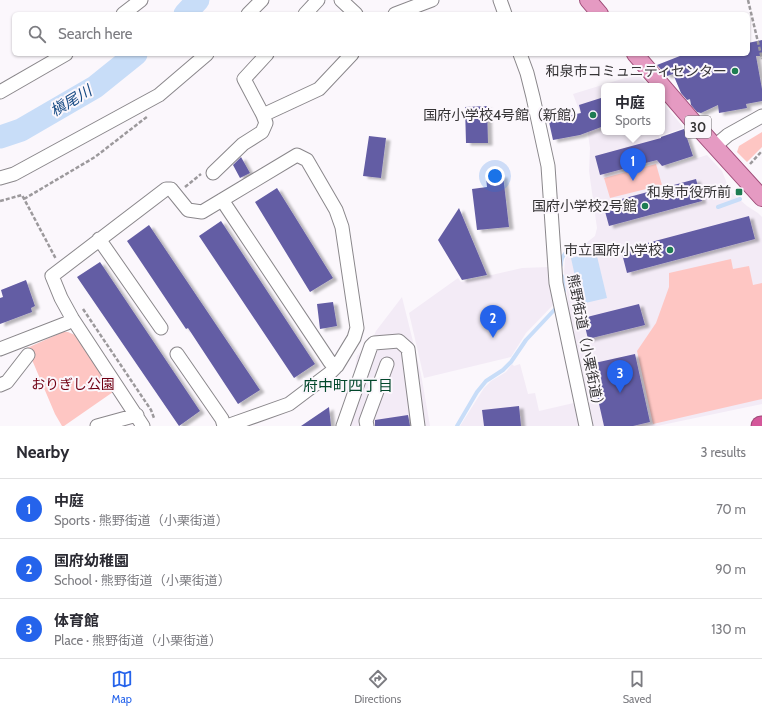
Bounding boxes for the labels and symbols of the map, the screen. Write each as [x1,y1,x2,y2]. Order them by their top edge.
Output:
place label: 和泉市コミュニティセンター [546,62,727,80]
marker: 和泉市コミュニティセンター [730,66,740,76]
water label: 槇尾川 [47,81,97,120]
place label: 国府小学校4号館（新館） [423,106,585,124]
marker: 国府小学校4号館（新館） [588,110,598,120]
road number: 30 [685,116,711,138]
pin: 1 [620,148,646,181]
your location [485,166,505,186]
place label: 和泉市役所前 [647,183,731,201]
marker: 和泉市役所前 [734,187,744,197]
place label: 国府小学校2号館 [532,197,637,215]
marker: 国府小学校2号館 [640,201,650,211]
place label: 市立国府小学校 [564,241,662,259]
marker: 市立国府小学校 [665,245,675,255]
street label: 熊野街道（小栗街道） [564,273,608,413]
pin: 2 [480,305,506,338]
pin: 3 [607,360,633,393]
park label: おりぎし公園 [31,375,115,393]
district label: 府中町四丁目 [303,377,393,395]

